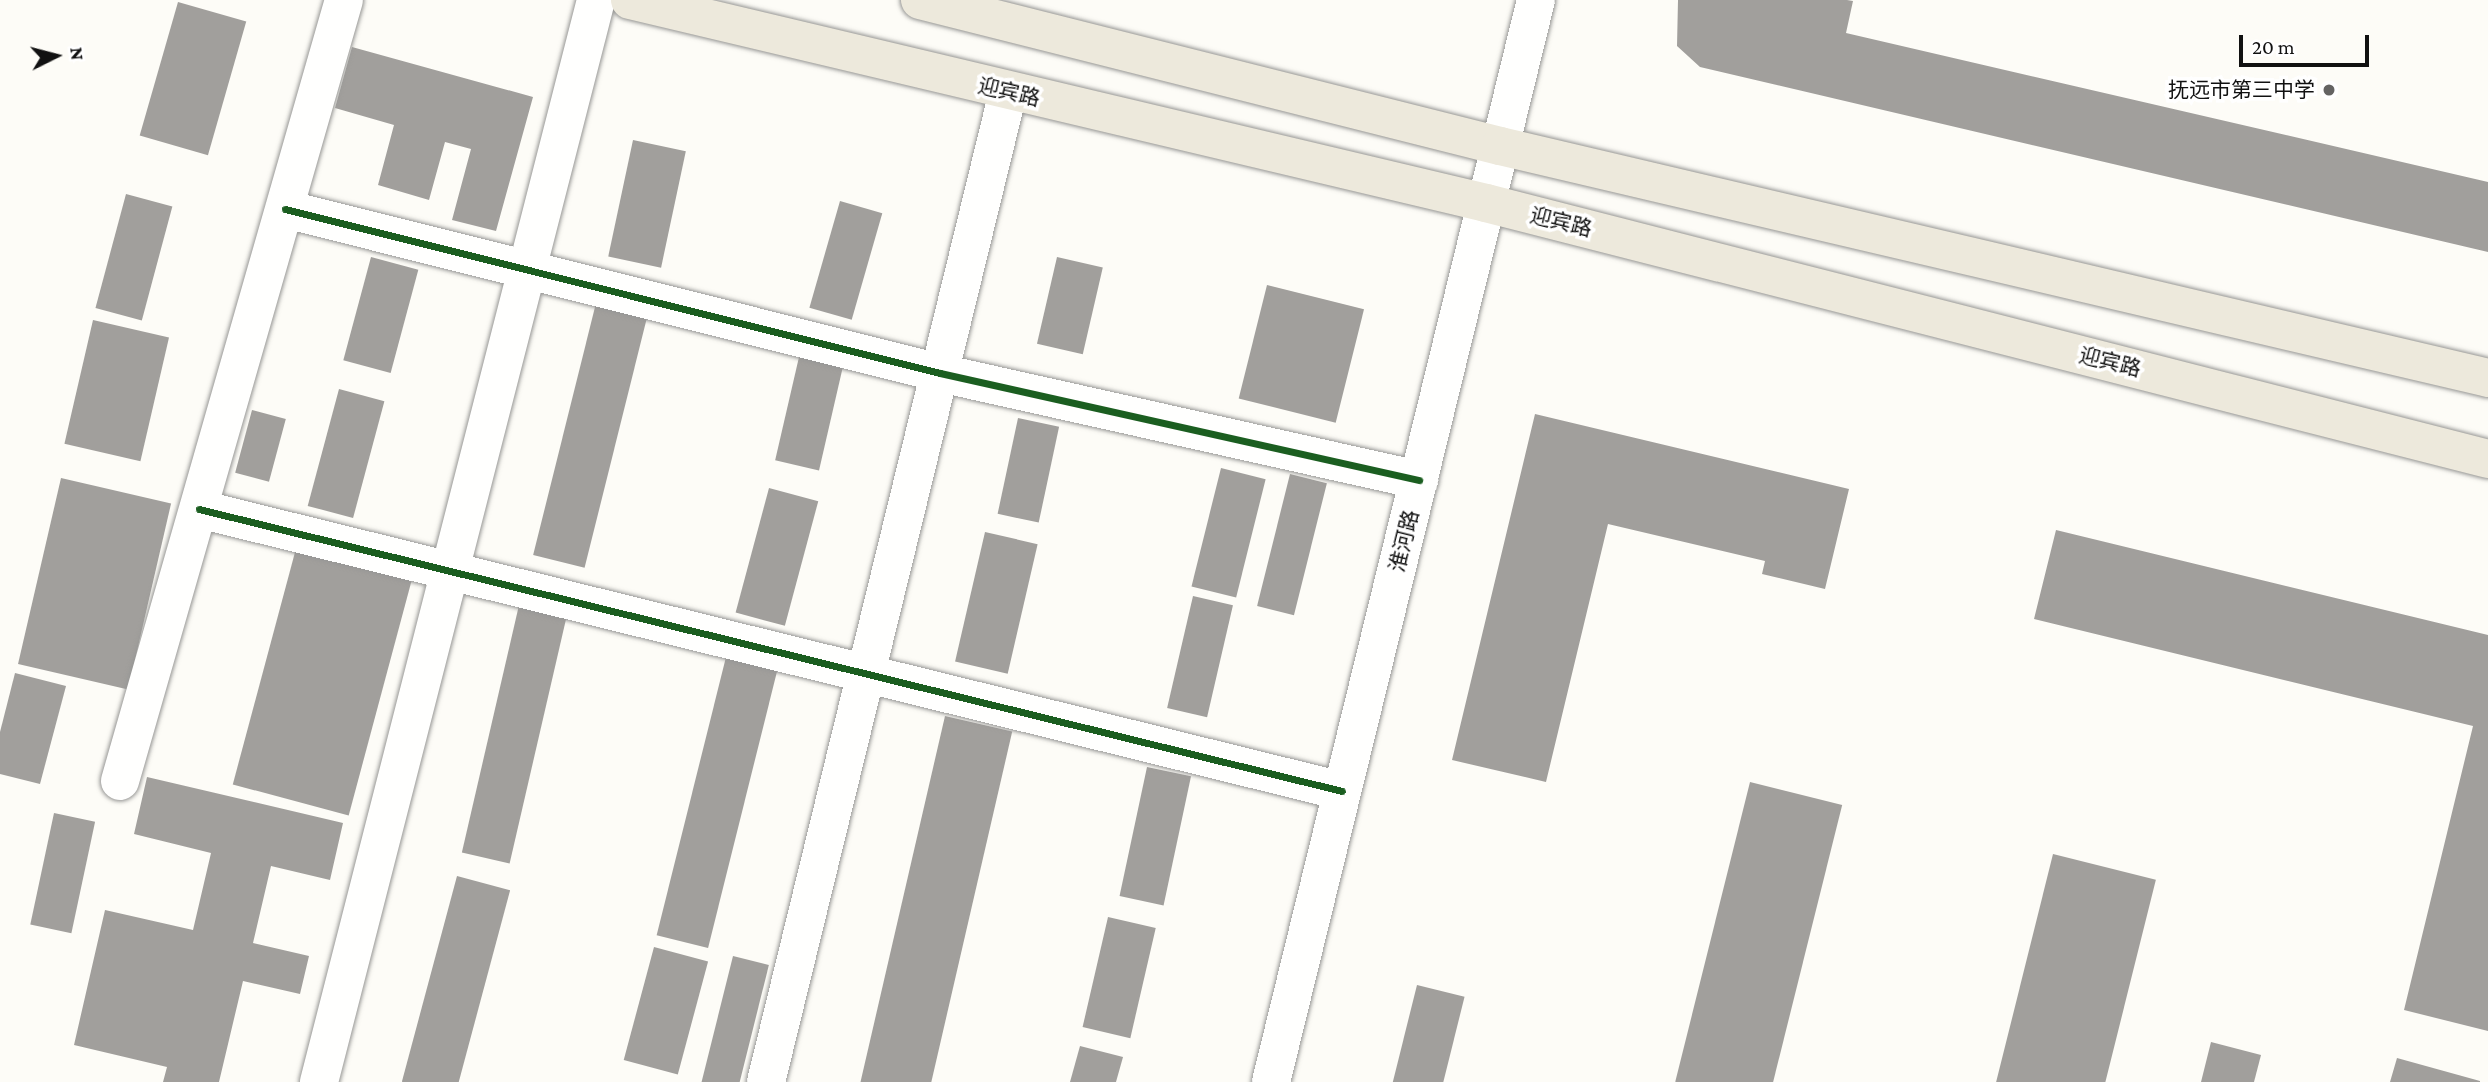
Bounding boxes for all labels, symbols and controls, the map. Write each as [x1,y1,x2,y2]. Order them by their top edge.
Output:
north arrow [21,21,91,91]
scale bar [2243,21,2372,65]
text: 20 m [2252,35,2295,59]
text: N [66,46,89,61]
street label: 迎宾路 [975,73,1043,111]
place label: 抚远市第三中学 [2168,77,2315,103]
marker: 抚远市第三中学 [2321,82,2337,98]
street label: 迎宾路 [1527,202,1595,242]
street label: 迎宾路 [2076,342,2144,382]
street label: 淮河路 [1384,507,1424,575]

